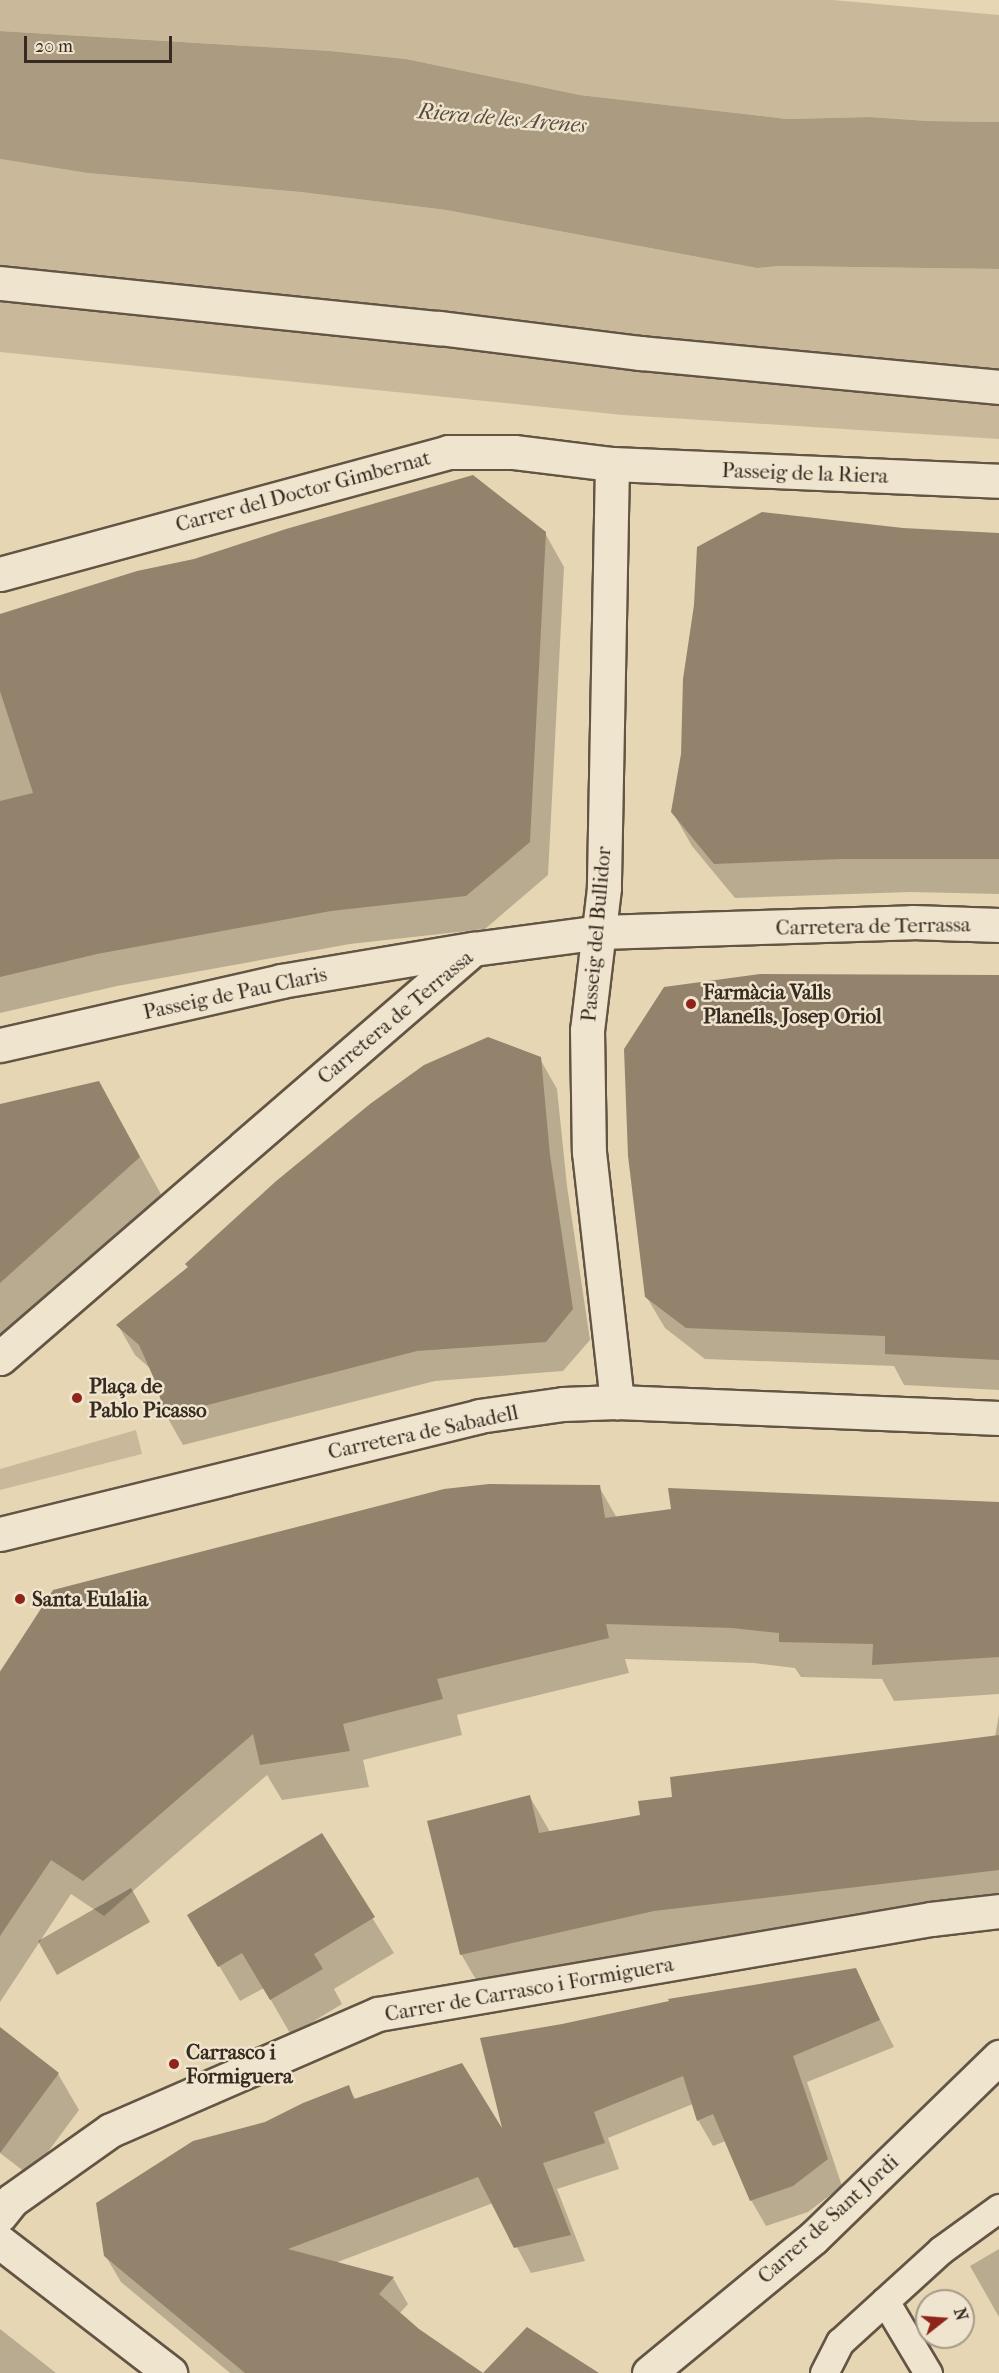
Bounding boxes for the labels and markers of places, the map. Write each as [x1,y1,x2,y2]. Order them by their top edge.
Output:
place label: Farmàcia Valls Planells, Josep Oriol [703,979,882,1029]
marker: Farmàcia Valls Planells, Josep Oriol [684,997,698,1011]
place label: Plaça de Pablo Picasso [89,1373,207,1423]
marker: Plaça de Pablo Picasso [70,1391,84,1405]
place label: Santa Eulalia [32,1586,148,1612]
marker: Santa Eulalia [13,1592,27,1606]
place label: Carrasco i Formiguera [186,2039,293,2089]
marker: Carrasco i Formiguera [167,2057,181,2071]

